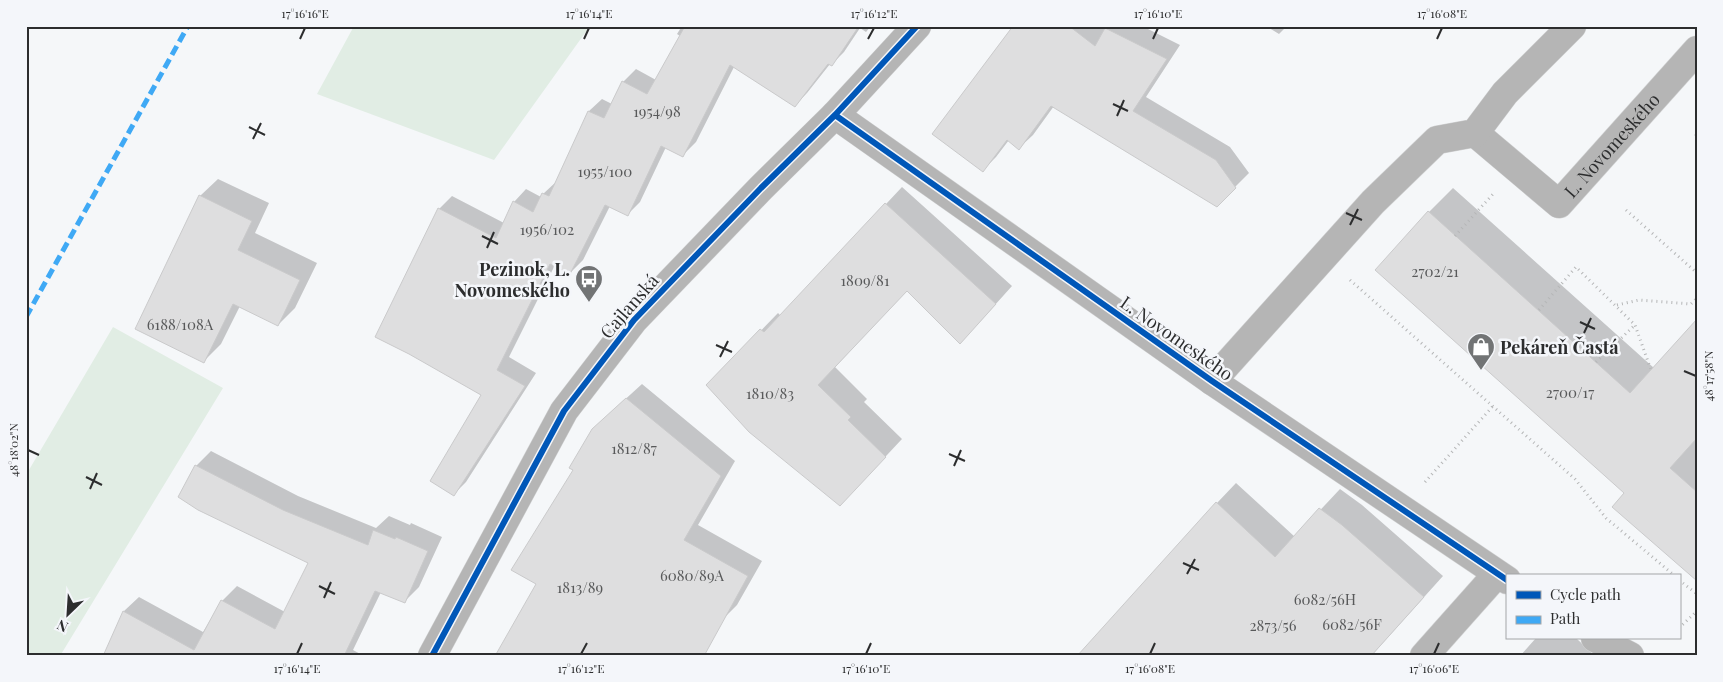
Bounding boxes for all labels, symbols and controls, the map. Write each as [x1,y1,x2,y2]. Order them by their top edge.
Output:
text: 17°16'16"E [281,5,329,21]
text: 17°16'14"E [565,5,613,21]
text: 17°16'12"E [851,5,898,21]
text: 17°16'10"E [1134,5,1182,21]
text: 17°16'08"E [1417,5,1467,21]
street label: L. Novomeského [1559,88,1665,202]
house number: 1954/98 [633,101,681,121]
house number: 1955/100 [578,161,632,181]
house number: 1956/102 [520,219,574,239]
place label: Pezinok, L. Novomeského [454,257,570,302]
house number: 2702/21 [1411,261,1459,281]
bus stop icon: Pezinok, L. Novomeského [574,264,604,303]
street label: Cajlanská [594,269,664,343]
house number: 1809/81 [841,270,890,290]
street label: L. Novomeského [1116,290,1238,386]
house number: 6188/108A [147,314,214,334]
shop icon: Pekáreň Častá [1466,332,1496,371]
place label: Pekáreň Častá [1500,335,1619,359]
text: 48°17'58"N [1700,350,1716,402]
house number: 2700/17 [1546,382,1594,402]
house number: 1810/83 [746,383,794,403]
text: 48°18'02"N [5,423,21,477]
house number: 1812/87 [611,438,657,458]
house number: 6080/89A [660,565,725,585]
legend [1506,574,1680,640]
house number: 1813/89 [557,577,603,597]
text: Cycle path [1550,584,1621,604]
house number: 6082/56H [1294,589,1356,609]
north arrow [42,590,92,640]
text: Path [1550,608,1580,628]
house number: 6082/56F [1322,614,1382,634]
text: N [54,615,71,637]
house number: 2873/56 [1249,615,1297,635]
text: 17°16'14"E [273,660,321,676]
text: 17°16'12"E [558,660,605,676]
text: 17°16'10"E [842,660,890,676]
text: 17°16'08"E [1125,660,1175,676]
text: 17°16'06"E [1409,660,1459,676]

